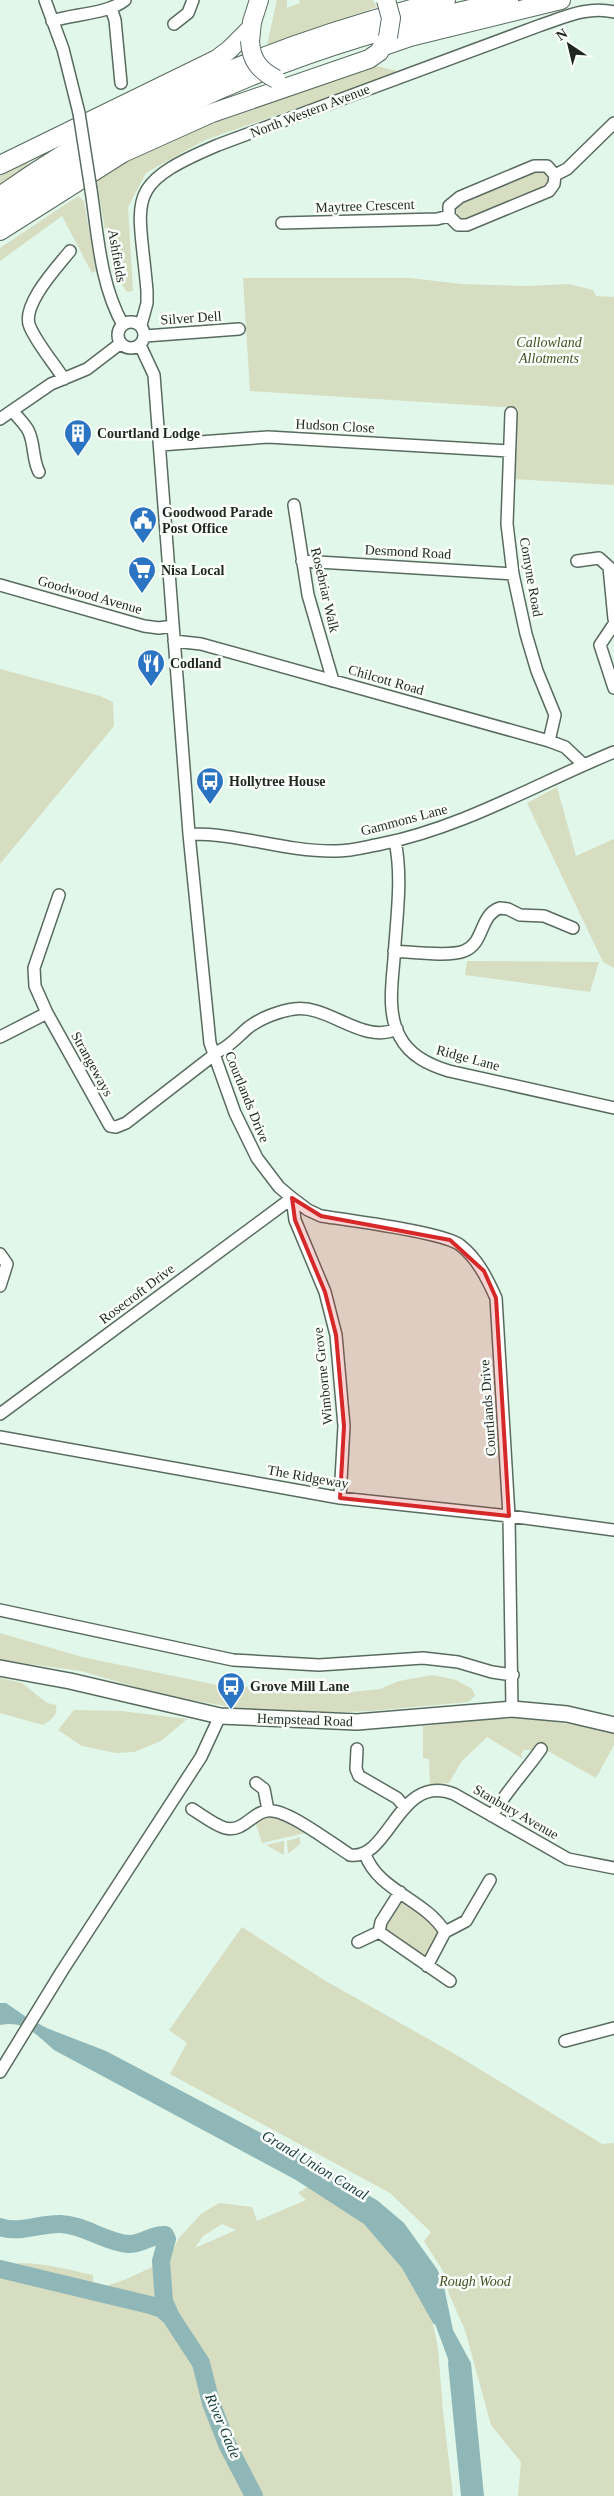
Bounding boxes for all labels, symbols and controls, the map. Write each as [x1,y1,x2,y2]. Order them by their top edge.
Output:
north arrow [544,20,594,70]
text: N [553,26,570,44]
street label: North Western Avenue [248,81,372,141]
street label: Maytree Crescent [315,197,415,215]
street label: Ashfields [105,228,129,284]
street label: Silver Dell [160,308,222,328]
park label: Callowland Allotments [516,335,583,366]
street label: Hudson Close [295,416,375,436]
building icon: Courtland Lodge [63,418,93,457]
place label: Courtland Lodge [97,426,200,441]
public building icon: Goodwood Parade Post Office [128,505,158,544]
place label: Goodwood Parade Post Office [162,505,273,536]
street label: Comyne Road [517,536,545,618]
street label: Desmond Road [364,542,452,562]
street label: Rosebriar Walk [308,546,342,634]
supermarket icon: Nisa Local [127,555,157,594]
place label: Nisa Local [161,563,225,578]
street label: Goodwood Avenue [36,573,144,617]
restaurant icon: Codland [136,648,166,687]
place label: Codland [170,656,222,671]
street label: Chilcott Road [346,662,426,698]
bus stop icon: Hollytree House [195,766,225,805]
place label: Hollytree House [229,774,326,789]
street label: Gammons Lane [359,801,449,839]
street label: Strangeways [68,1029,116,1099]
street label: Ridge Lane [435,1042,501,1074]
street label: Courtlands Drive [222,1049,272,1145]
street label: Rosecroft Drive [97,1261,177,1327]
street label: Wimborne Grove [310,1327,336,1425]
street label: Courtlands Drive [477,1359,499,1457]
street label: The Ridgeway [266,1462,350,1492]
bus stop icon: Grove Mill Lane [216,1671,246,1710]
place label: Grove Mill Lane [250,1679,349,1694]
street label: Hempstead Road [257,1711,353,1729]
street label: Stanbury Avenue [471,1782,561,1842]
water label: Grand Union Canal [259,2127,371,2203]
park label: Rough Wood [438,2274,512,2289]
water label: River Gade [202,2390,244,2461]

